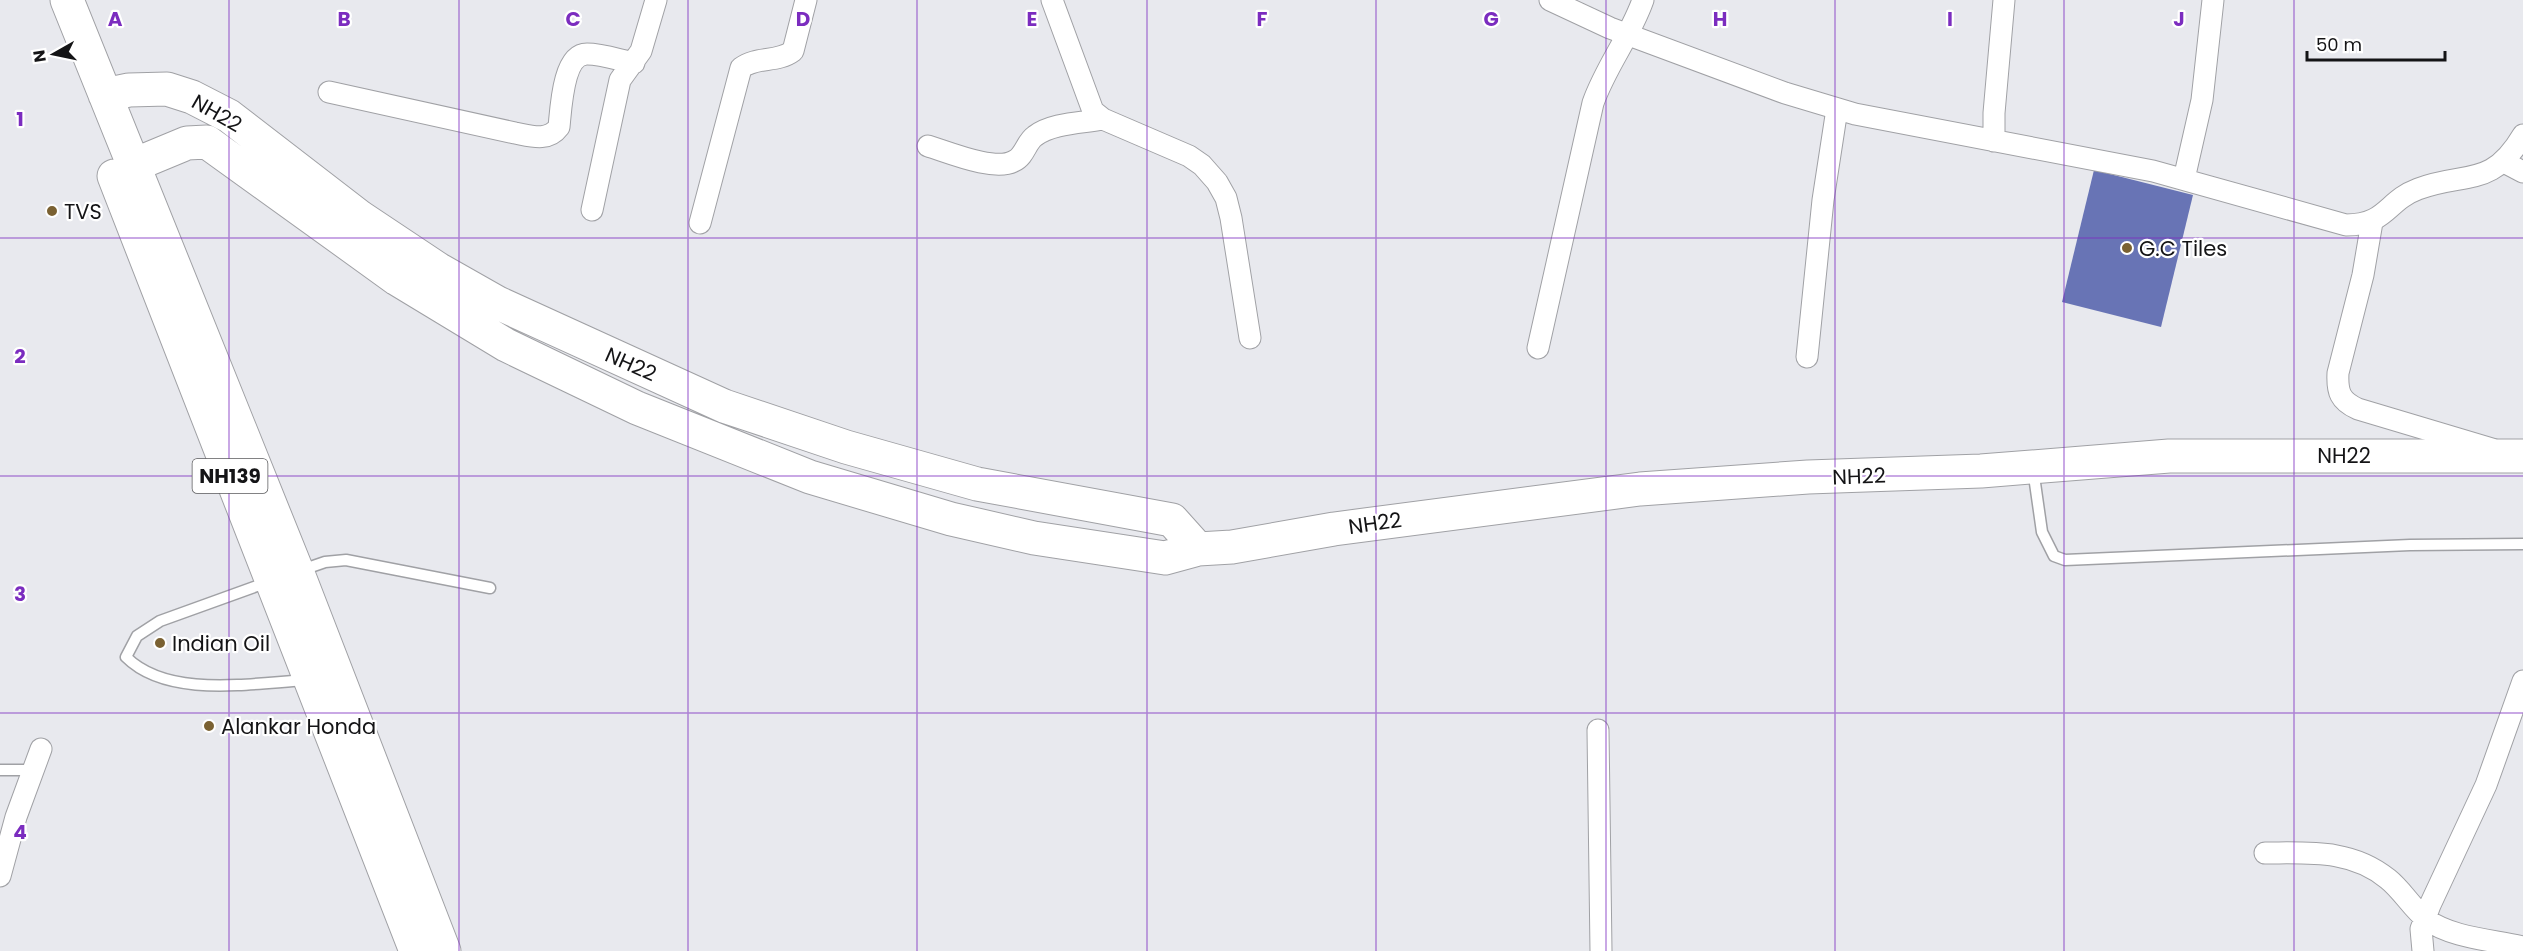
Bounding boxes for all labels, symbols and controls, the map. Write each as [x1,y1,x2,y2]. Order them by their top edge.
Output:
text: A [108,5,123,33]
text: B [337,5,351,33]
text: C [565,5,581,33]
text: D [796,5,810,33]
text: E [1027,5,1037,33]
text: F [1257,5,1268,33]
text: G [1483,5,1499,33]
text: H [1713,5,1727,33]
text: I [1947,5,1953,33]
text: J [2173,5,2185,33]
north arrow [24,24,84,84]
scale bar [2307,24,2445,62]
text: 50 m [2316,32,2362,57]
text: N [27,49,52,64]
street label: NH22 [187,87,247,139]
text: 1 [16,105,24,133]
place label: TVS [64,197,102,226]
marker: TVS [45,204,59,218]
place label: G.C Tiles [2139,234,2227,263]
marker: G.C Tiles [2120,241,2134,255]
street label: NH22 [601,340,661,388]
text: 2 [14,342,26,370]
street label: NH22 [2317,441,2371,470]
road number: NH139 [192,459,268,493]
street label: NH22 [1832,461,1886,491]
street label: NH22 [1347,505,1403,541]
text: 3 [14,580,26,608]
place label: Indian Oil [172,629,270,658]
marker: Indian Oil [153,636,167,650]
place label: Alankar Honda [221,712,376,741]
marker: Alankar Honda [202,719,216,733]
text: 4 [13,818,27,846]

